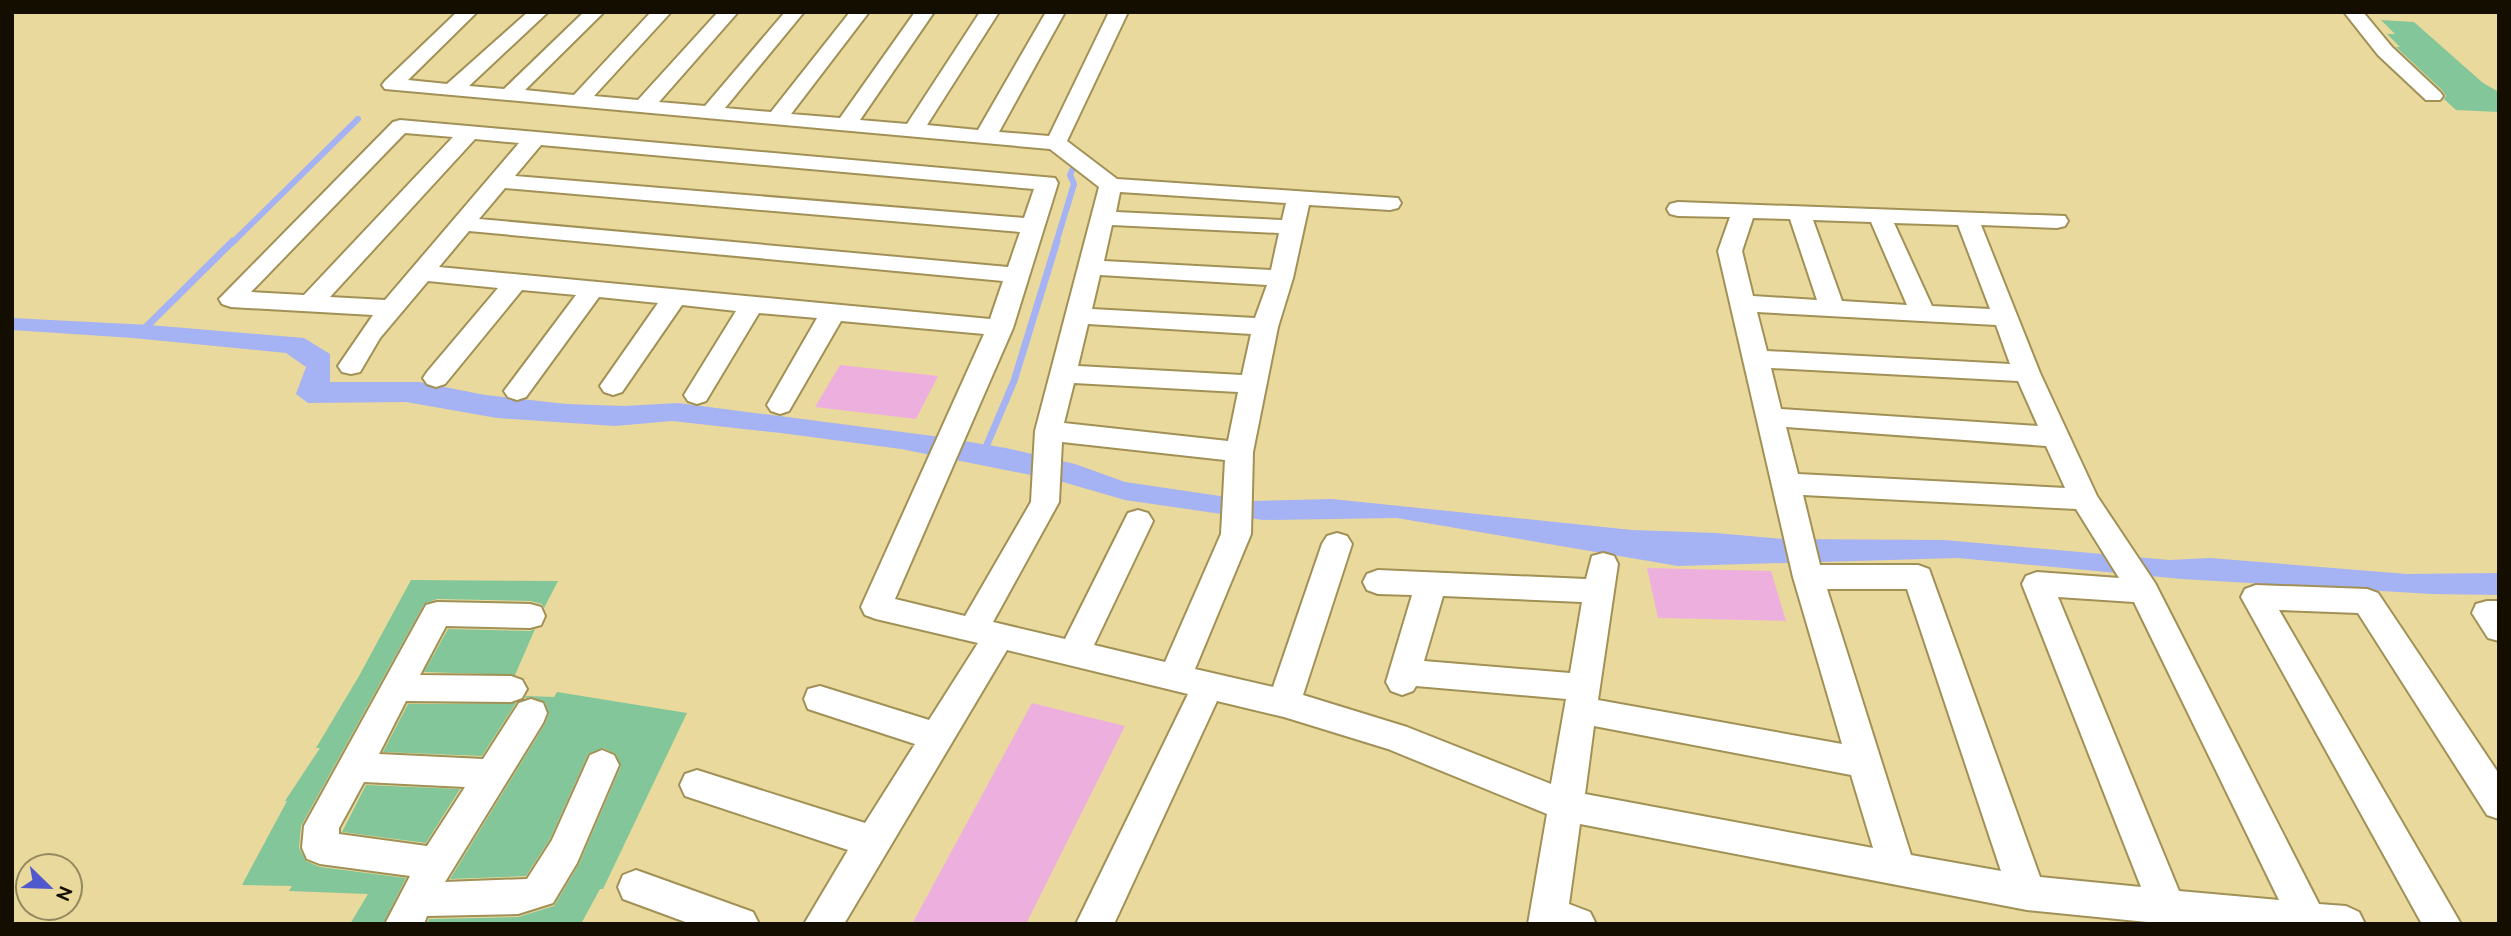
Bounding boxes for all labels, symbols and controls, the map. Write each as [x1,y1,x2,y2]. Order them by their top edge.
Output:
north arrow [14,852,84,922]
text: N [52,883,78,904]

